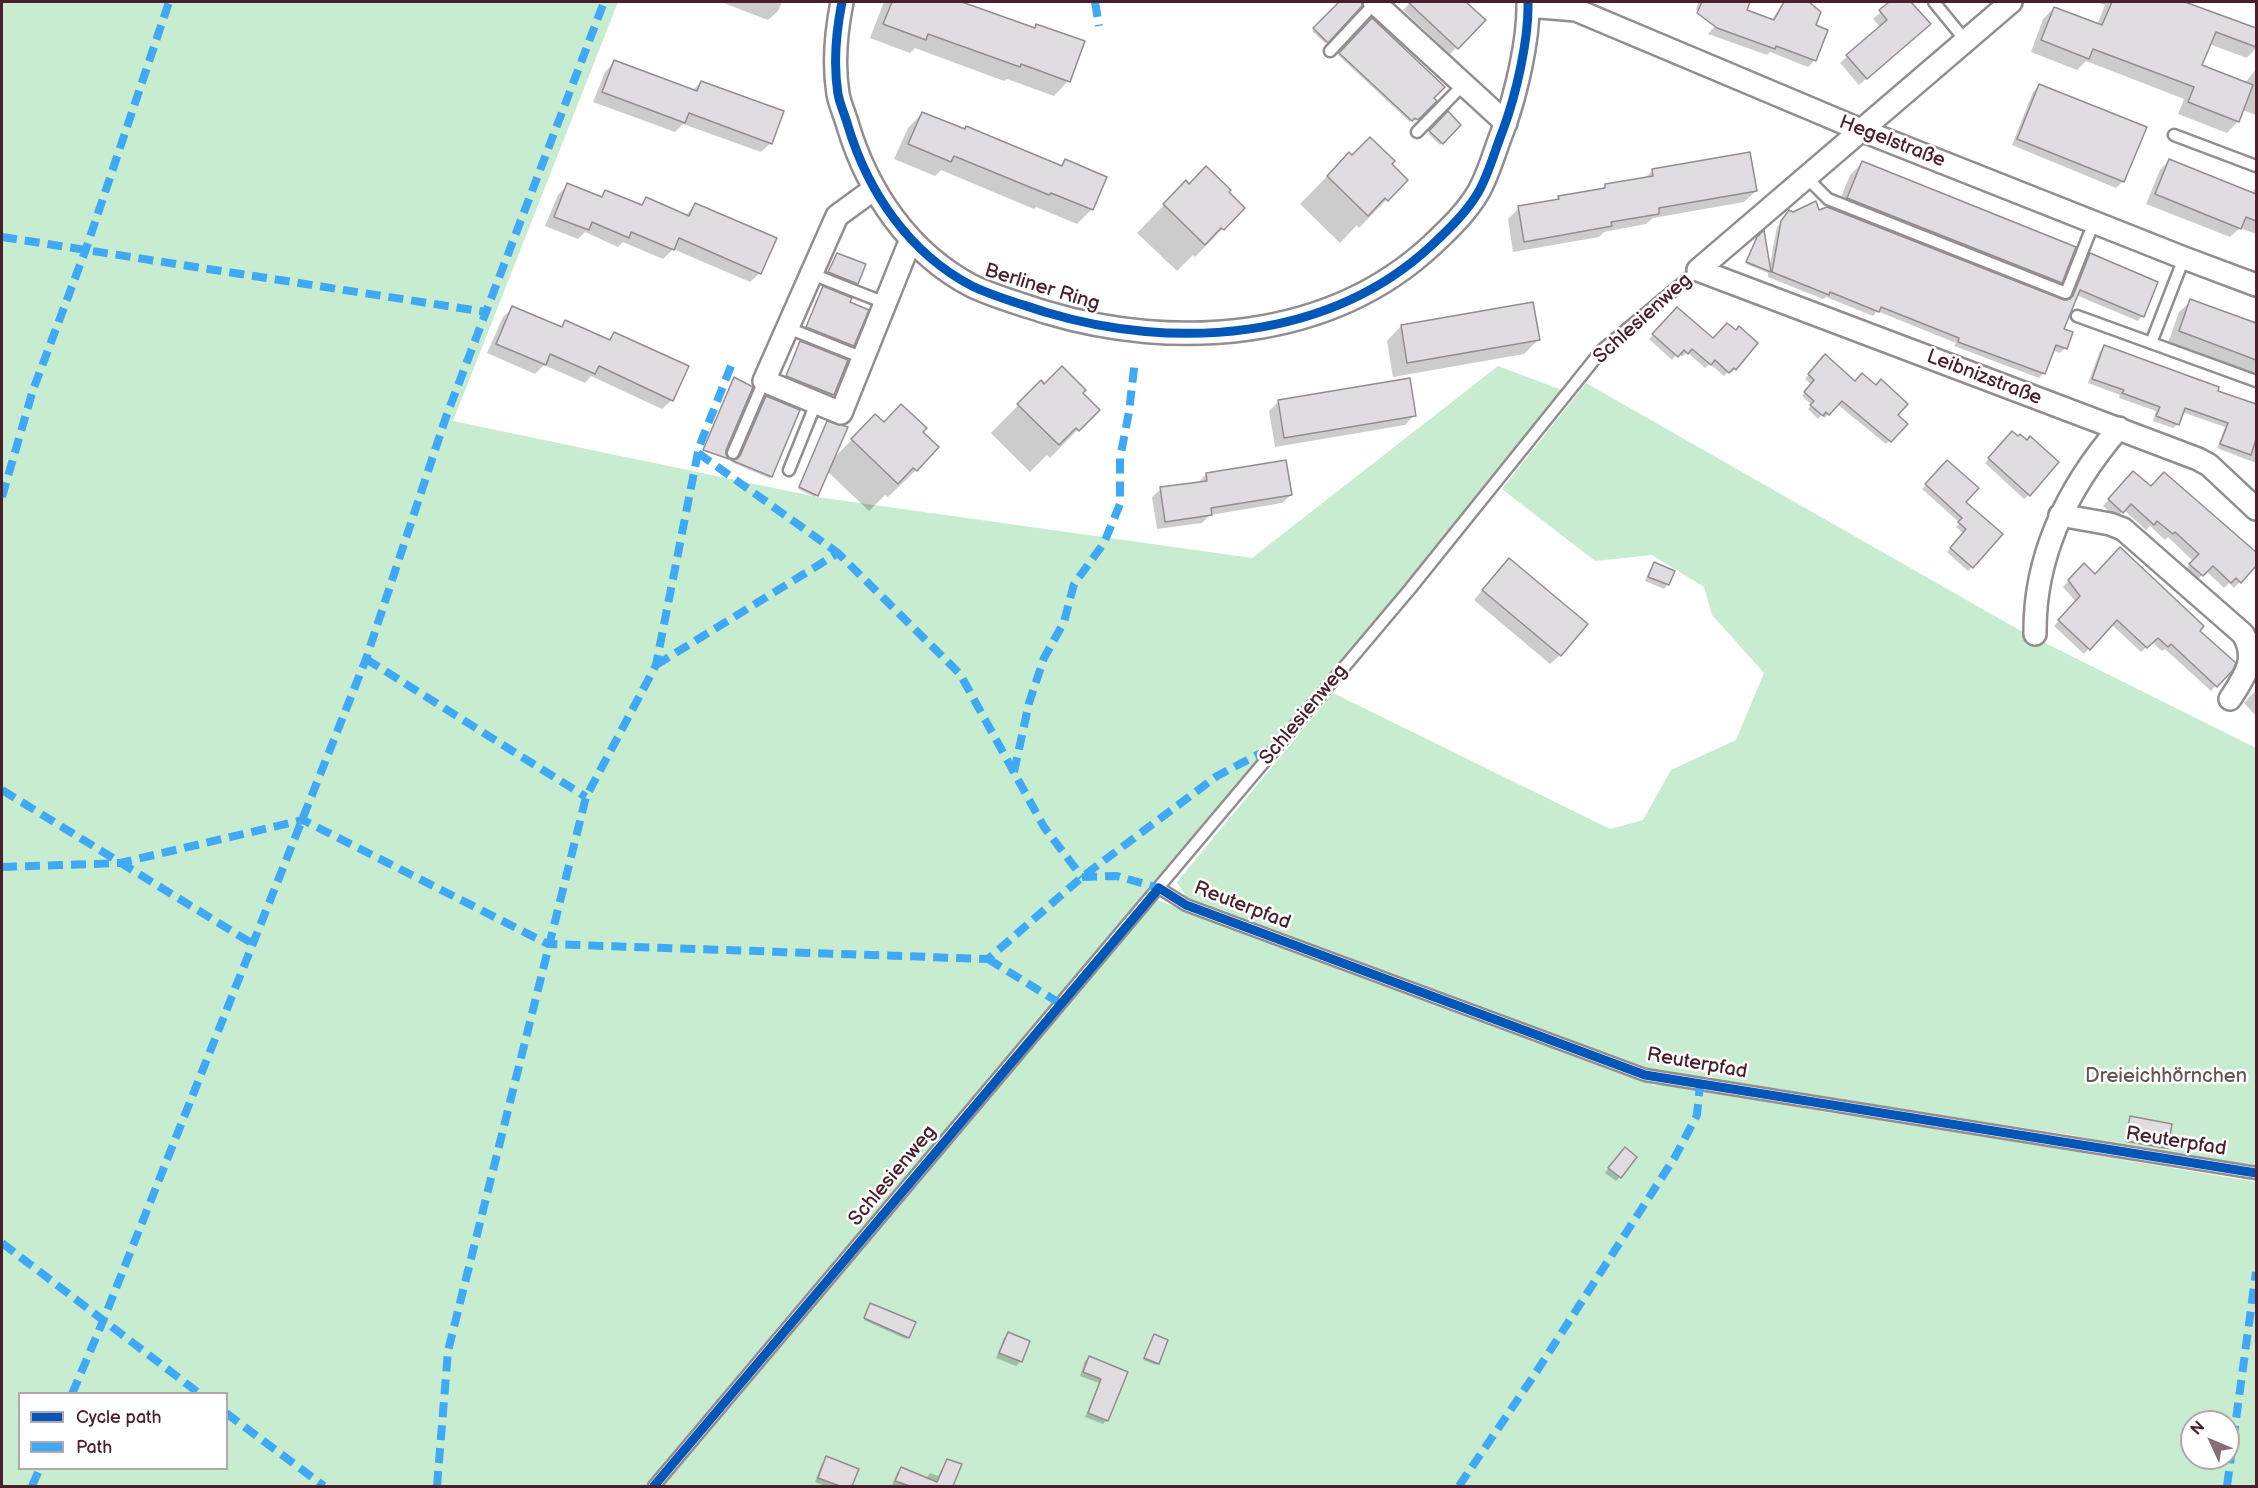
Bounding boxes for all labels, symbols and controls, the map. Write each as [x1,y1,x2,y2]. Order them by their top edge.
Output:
street label: Hegelstraße [1836,111,1948,173]
street label: Berliner Ring [981,259,1103,317]
street label: Schlesienweg [1589,269,1697,369]
street label: Leibnizstraße [1923,345,2045,411]
street label: Schlesienweg [1255,660,1353,770]
street label: Reuterpfad [1190,877,1294,935]
street label: Reuterpfad [1645,1043,1749,1085]
park label: Dreieichhörnchen [2085,1065,2247,1089]
street label: Schlesienweg [844,1121,942,1231]
street label: Reuterpfad [2124,1122,2228,1162]
legend [18,1392,228,1470]
text: Cycle path [76,1407,162,1428]
north arrow [2180,1410,2240,1470]
text: N [2187,1418,2209,1439]
text: Path [76,1437,112,1458]

